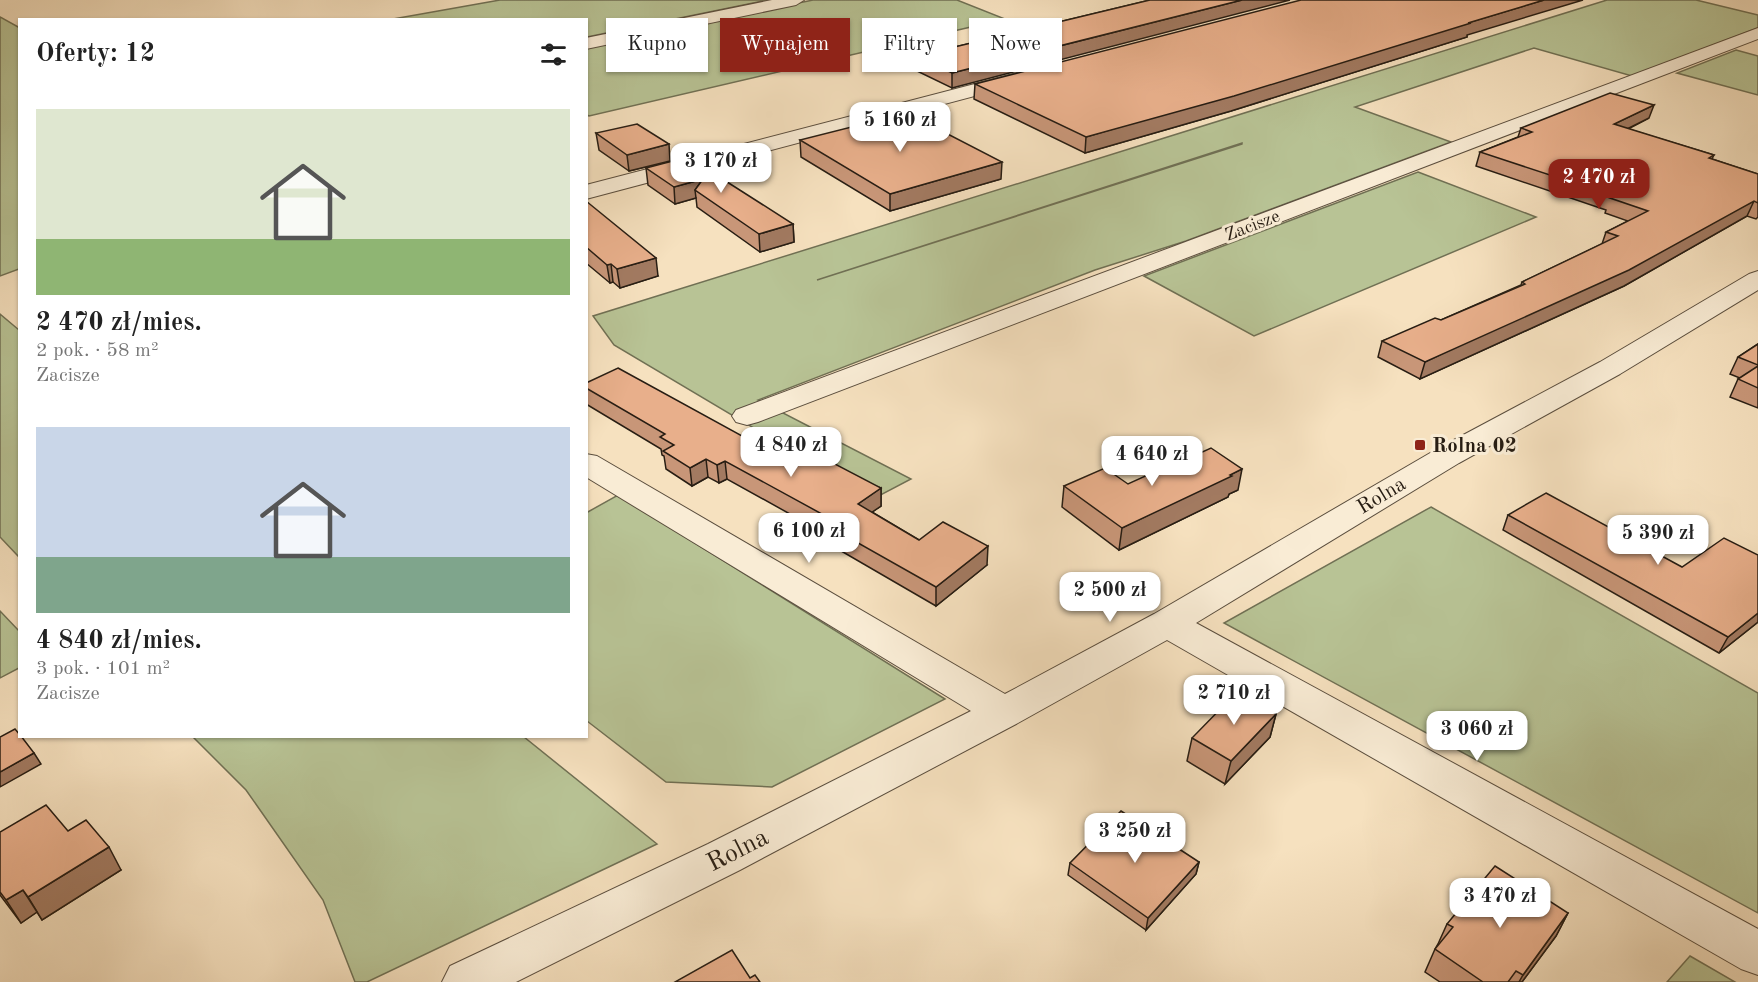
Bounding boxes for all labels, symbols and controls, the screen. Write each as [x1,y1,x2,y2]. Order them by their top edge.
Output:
chip: Kupno [606,18,708,72]
chip: Wynajem [720,18,850,72]
chip: Filtry [862,18,957,72]
chip: Nowe [969,18,1062,72]
icon: filters [537,38,570,71]
text: Oferty: 12 [36,41,155,67]
pin: 5 160 zł [838,102,962,153]
text: 5 160 zł [864,111,936,131]
pin: 3 170 zł [659,143,783,194]
icon: home [249,148,357,256]
text: 3 170 zł [685,152,757,172]
pin: 2 470 zł [1537,159,1661,210]
text: 2 470 zł [1563,168,1635,188]
street label: Zacisze [1222,207,1282,245]
text: 2 470 zł/mies. [36,310,202,336]
text: 2 pok. · 58 m² [36,341,159,361]
text: Zacisze [36,366,100,386]
pin: 4 840 zł [729,427,853,478]
text: 4 840 zł [755,436,827,456]
pin: 4 640 zł [1090,436,1214,487]
place label: Rolna 02 [1432,436,1517,457]
marker: Rolna 02 [1413,438,1427,452]
text: 4 640 zł [1116,445,1188,465]
icon: home [249,466,357,574]
street label: Rolna [1354,474,1410,519]
pin: 6 100 zł [747,513,871,564]
pin: 5 390 zł [1596,515,1720,566]
text: 6 100 zł [773,522,845,542]
text: 5 390 zł [1622,524,1694,544]
pin: 2 500 zł [1048,572,1172,623]
text: 2 500 zł [1074,581,1146,601]
text: 4 840 zł/mies. [36,628,202,654]
text: 3 pok. · 101 m² [36,659,170,679]
pin: 2 710 zł [1172,675,1296,726]
text: Zacisze [36,684,100,704]
text: 2 710 zł [1198,684,1270,704]
pin: 3 060 zł [1415,711,1539,762]
text: 3 060 zł [1441,720,1513,740]
pin: 3 250 zł [1073,813,1197,864]
text: 3 250 zł [1099,822,1171,842]
street label: Rolna [703,824,773,877]
pin: 3 470 zł [1438,878,1562,929]
text: 3 470 zł [1464,887,1536,907]

